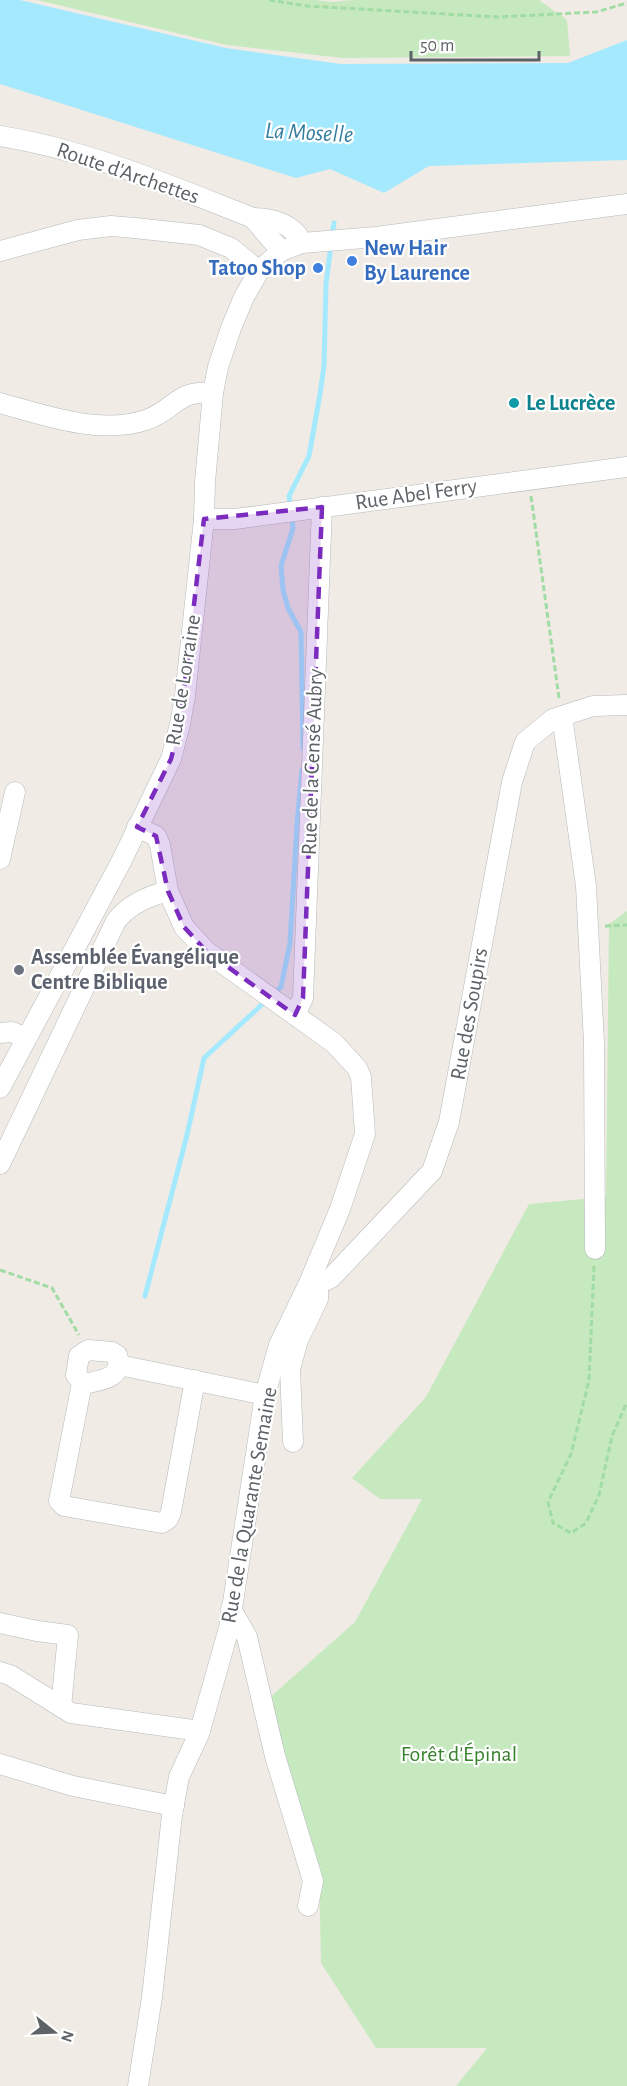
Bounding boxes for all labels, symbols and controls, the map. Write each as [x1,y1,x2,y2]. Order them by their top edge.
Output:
scale bar [411,24,538,62]
text: 50 m [420,37,454,55]
water label: La Moselle [264,119,354,147]
street label: Route d'Archettes [54,138,202,208]
place label: New Hair By Laurence [364,237,470,285]
marker: New Hair By Laurence [345,254,359,268]
place label: Tatoo Shop [209,257,306,279]
marker: Tatoo Shop [311,261,325,275]
place label: Le Lucrèce [526,392,615,414]
marker: Le Lucrèce [507,396,521,410]
street label: Rue Abel Ferry [354,474,479,513]
street label: Rue de Lorraine [162,613,204,747]
street label: Rue de la Censé Aubry [298,668,326,856]
place label: Assemblée Évangélique Centre Biblique [31,943,239,993]
street label: Rue des Soupirs [447,946,491,1082]
marker: Assemblée Évangélique Centre Biblique [12,963,26,977]
street label: Rue de la Quarante Semaine [217,1385,281,1625]
park label: Forêt d'Épinal [401,1742,517,1765]
north arrow [24,2002,84,2062]
text: N [58,2029,77,2044]

